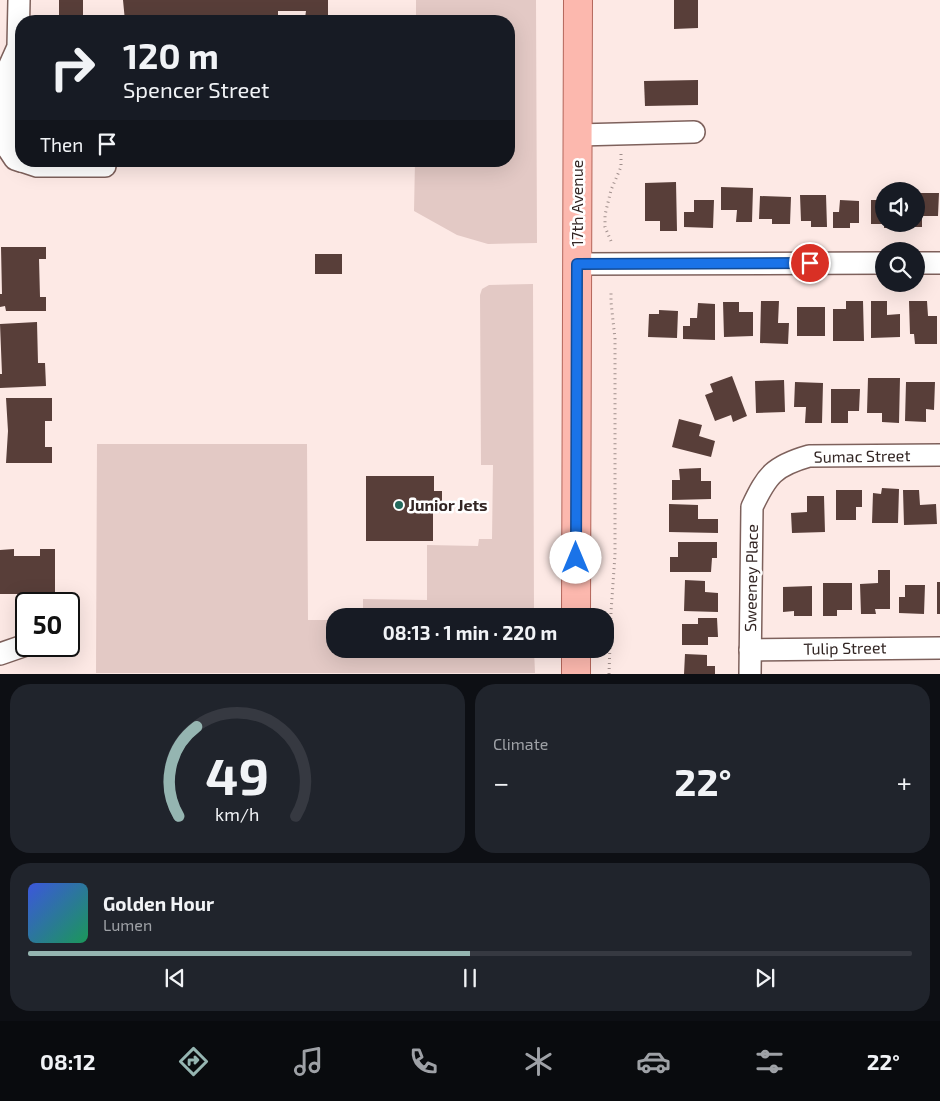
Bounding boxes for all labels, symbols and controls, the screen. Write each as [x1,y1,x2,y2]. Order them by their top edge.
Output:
text: 120 m [123,34,219,76]
icon: right [40,35,105,100]
text: Spencer Street [123,76,270,102]
icon: arrive [93,130,121,158]
text: Then [40,133,83,156]
street label: 17th Avenue [567,160,586,246]
map controls [875,182,925,292]
button: sound [875,182,925,232]
pin [789,242,831,284]
button: search [875,242,925,292]
icon: arrive [796,249,824,277]
street label: Sumac Street [813,445,911,466]
place label: Junior Jets [409,495,488,514]
marker: Junior Jets [393,499,405,511]
street label: Sweeney Place [740,524,761,632]
position arrow [549,531,601,583]
speed limit sign: 50 [15,592,80,657]
text: 08:13 · 1 min · 220 m [383,621,557,644]
street label: Tulip Street [803,637,887,658]
text: Climate [493,734,548,753]
text: 49 [206,743,269,805]
text: 22° [674,758,732,804]
text: − [493,765,509,799]
text: + [897,765,912,799]
text: km/h [215,803,260,825]
text: Golden Hour [103,892,214,915]
text: Lumen [103,915,152,934]
icon: previous [161,964,189,992]
icon: pause [456,964,484,992]
icon: next [751,964,779,992]
icon: directions [176,1044,211,1079]
icon: music [291,1044,326,1079]
icon: phone [406,1044,441,1079]
icon: climate [521,1044,556,1079]
icon: car [636,1044,671,1079]
icon: filters [752,1044,787,1079]
text: 08:12 [40,1048,96,1074]
text: 22° [867,1048,900,1074]

